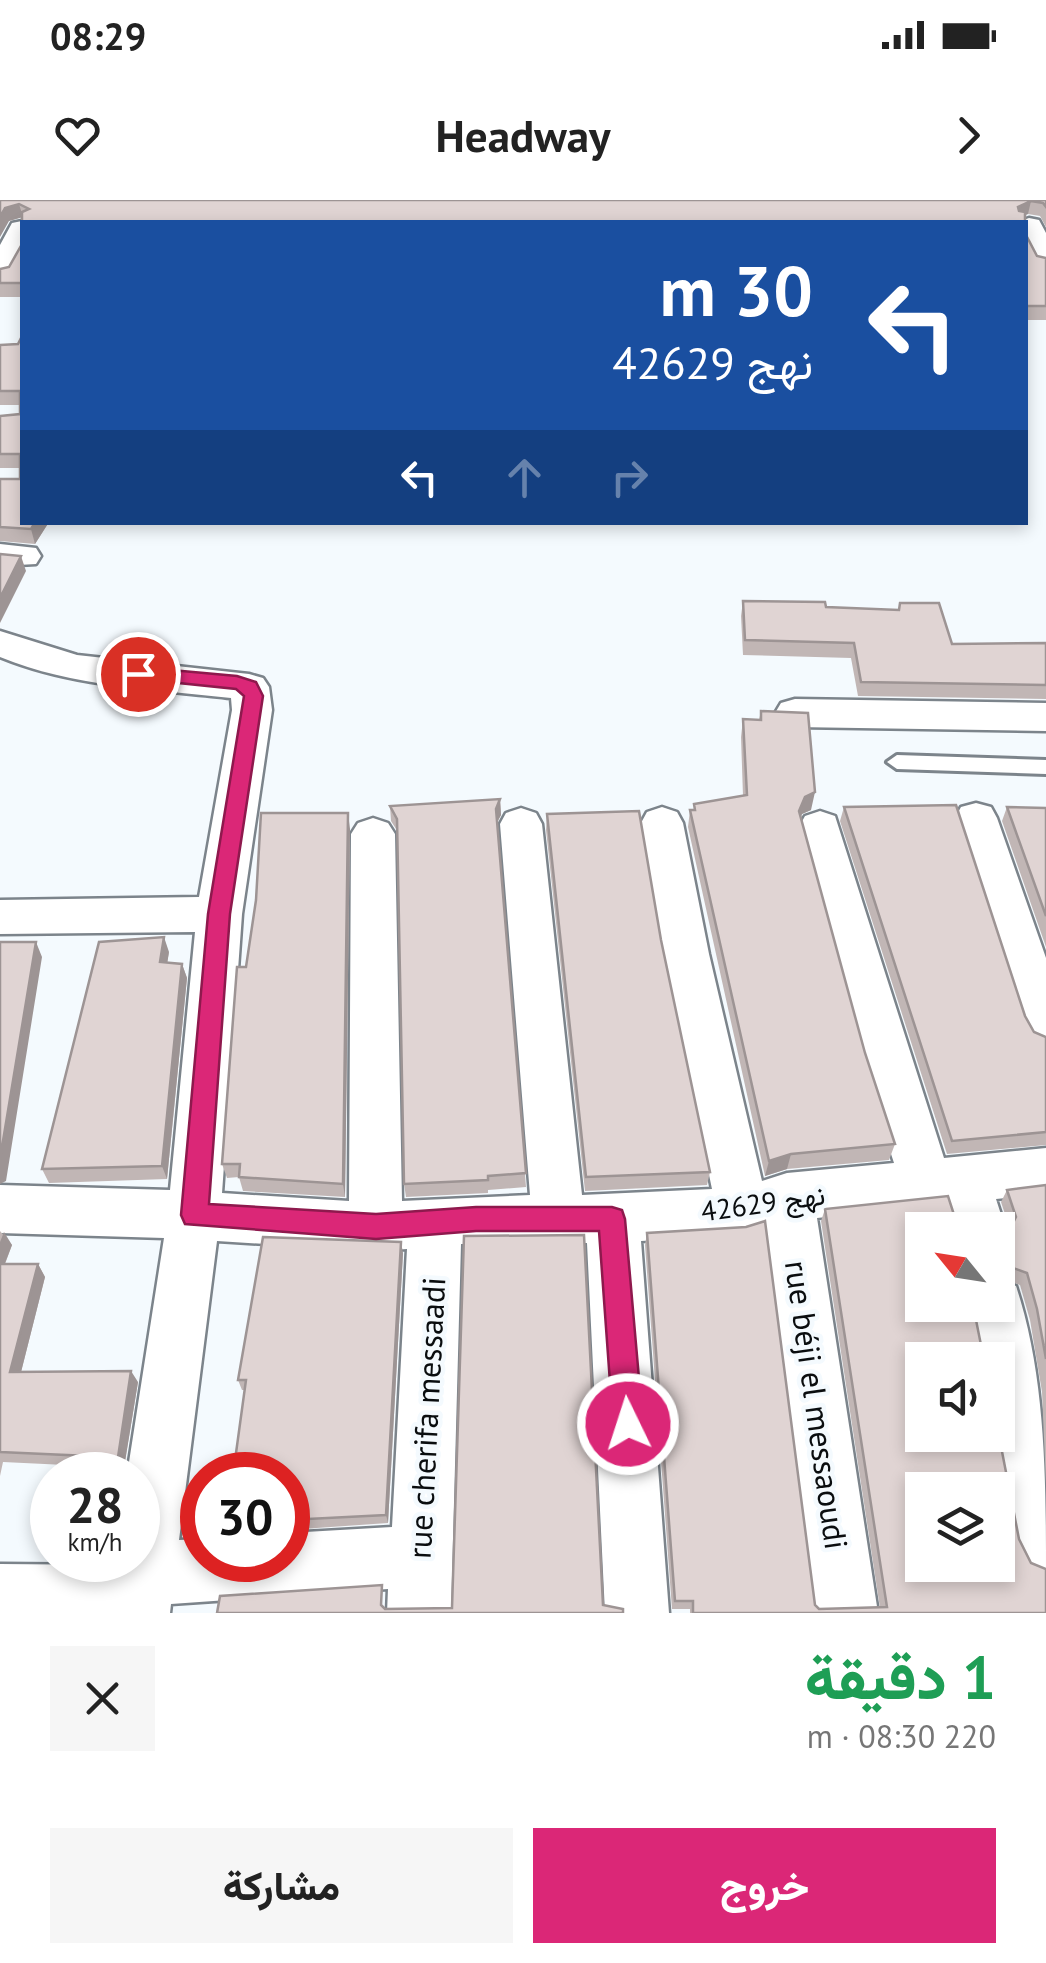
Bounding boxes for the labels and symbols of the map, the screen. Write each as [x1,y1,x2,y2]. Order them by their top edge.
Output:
pin [96,632,181,717]
street label: نهج 42629 [698,1175,828,1232]
north arrow [905,1212,1015,1322]
street label: rue béji el messaoudi [776,1258,858,1552]
street label: rue cherifa messaadi [398,1276,454,1560]
position arrow [576,1372,680,1476]
speed limit sign: 30 [180,1452,310,1582]

